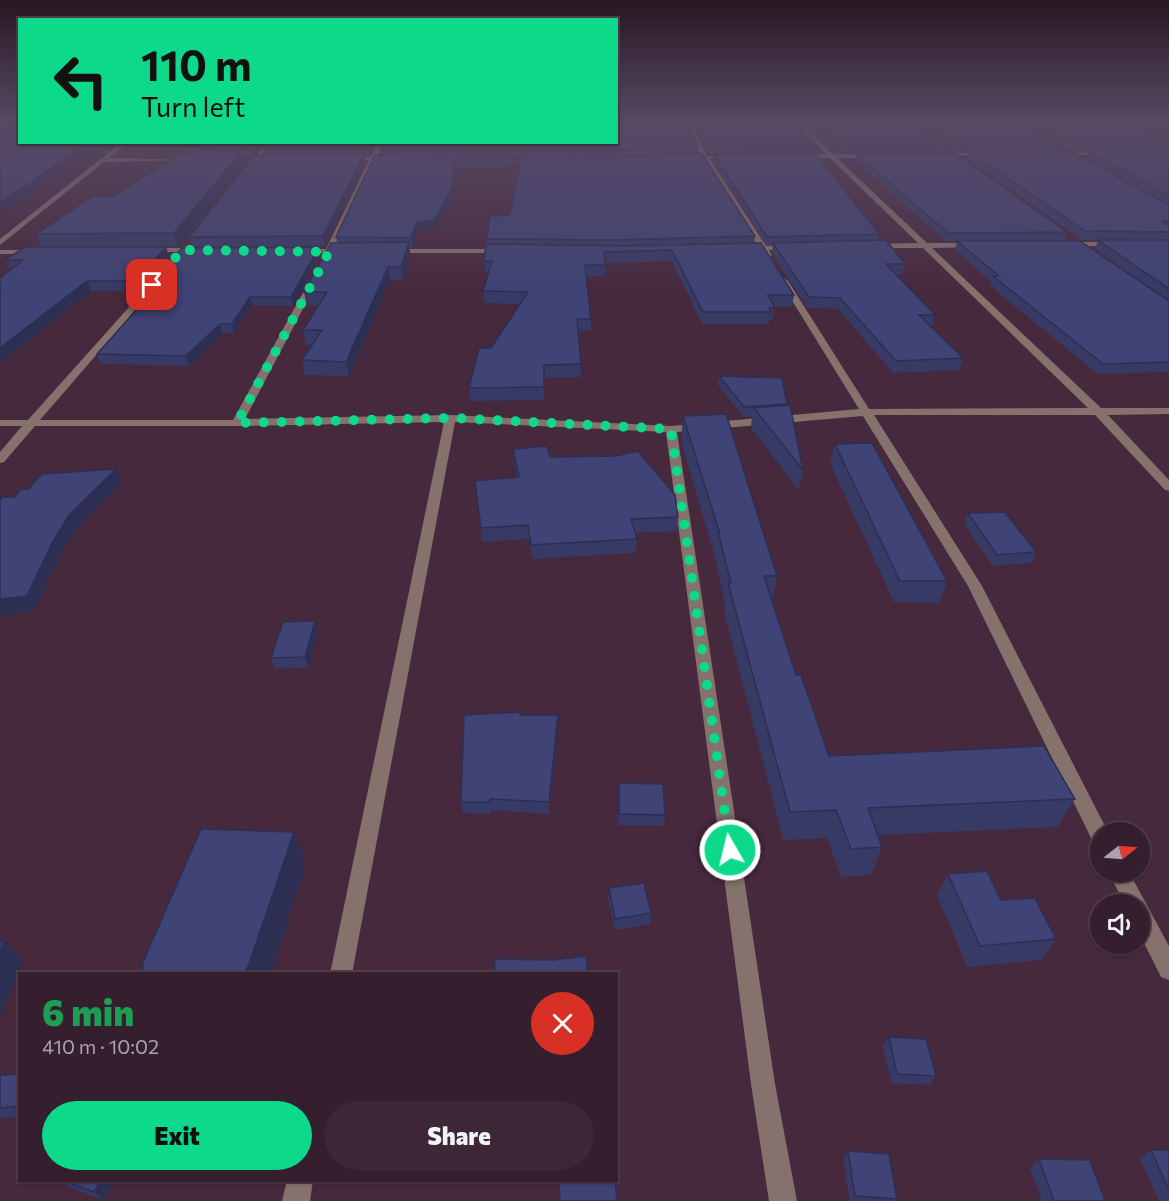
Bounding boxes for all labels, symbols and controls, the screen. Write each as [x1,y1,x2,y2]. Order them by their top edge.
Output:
text: 110 m [141,38,252,90]
icon: left [42,42,120,120]
text: Turn left [141,90,245,123]
pin [126,259,177,310]
icon: arrive [135,268,168,301]
position arrow [698,818,762,882]
north arrow [1090,822,1150,882]
map controls [1090,822,1150,954]
button: sound [1090,894,1150,954]
text: 6 min [42,989,134,1033]
button: close [531,992,594,1055]
text: 410 m · 10:02 [42,1034,159,1058]
button: Exit [42,1101,312,1170]
button: Share [324,1101,594,1170]

